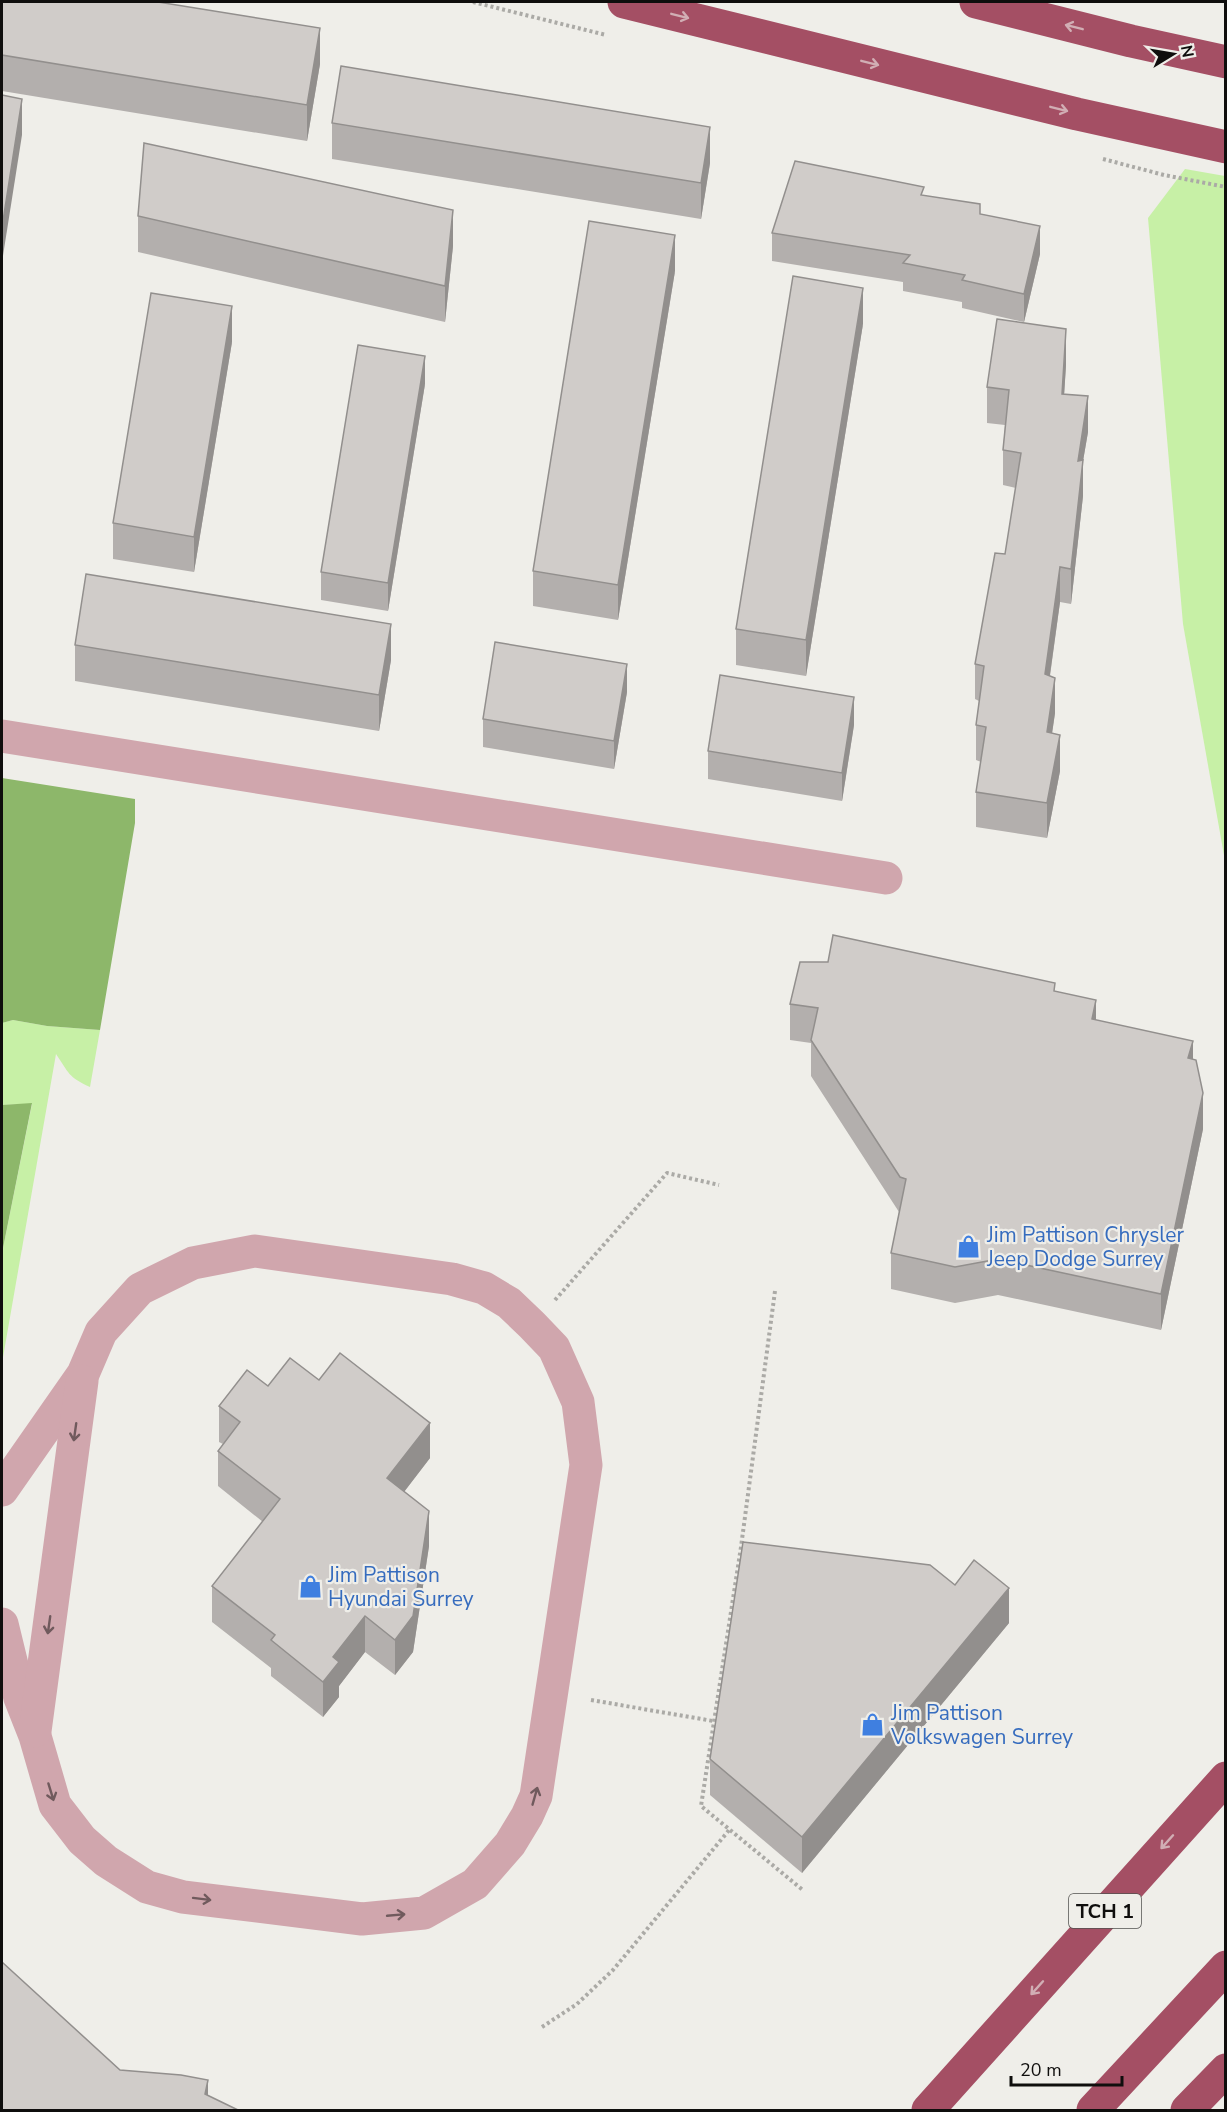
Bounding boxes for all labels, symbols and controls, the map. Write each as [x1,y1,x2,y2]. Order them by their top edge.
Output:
one-way arrow [670,11,689,22]
one-way arrow [1065,20,1084,32]
north arrow [1143,24,1203,84]
text: N [1175,43,1199,59]
one-way arrow [860,57,879,69]
one-way arrow [1049,104,1068,116]
place label: Jim Pattison Chrysler Jeep Dodge Surrey [986,1221,1185,1273]
shop icon: Jim Pattison Chrysler Jeep Dodge Surrey [956,1234,982,1260]
one-way arrow [69,1422,80,1441]
place label: Jim Pattison Hyundai Surrey [327,1561,474,1613]
shop icon: Jim Pattison Hyundai Surrey [297,1574,323,1600]
one-way arrow [44,1615,55,1635]
place label: Jim Pattison Volkswagen Surrey [890,1699,1073,1751]
shop icon: Jim Pattison Volkswagen Surrey [860,1712,886,1738]
one-way arrow [46,1782,57,1801]
one-way arrow [530,1787,541,1806]
one-way arrow [1160,1834,1174,1849]
one-way arrow [192,1894,211,1905]
road number: TCH 1 [1069,1894,1141,1928]
one-way arrow [385,1909,405,1920]
one-way arrow [1030,1980,1044,1995]
scale bar [1011,2049,1122,2087]
text: 20 m [1020,2058,1062,2082]

